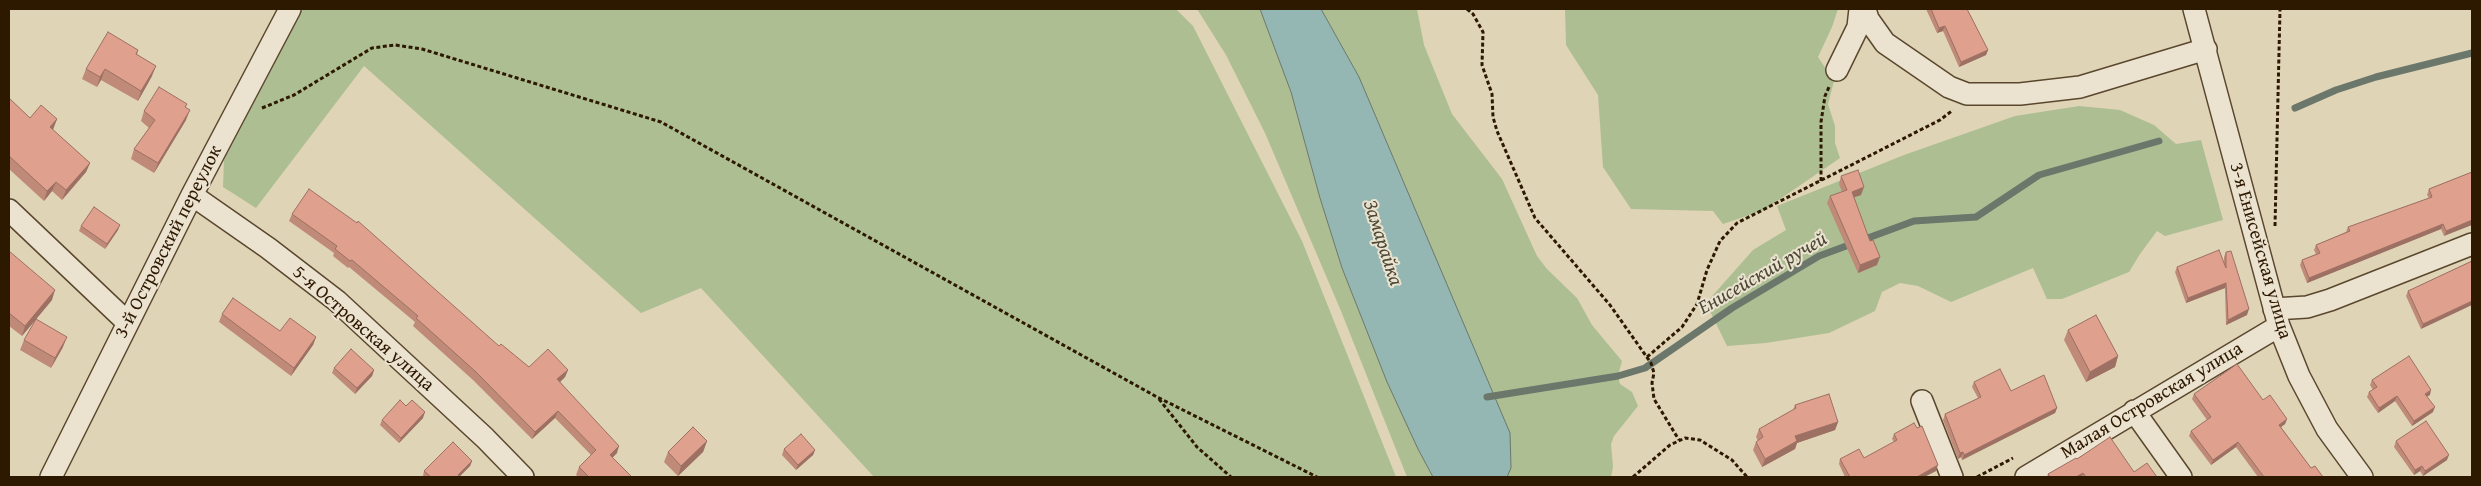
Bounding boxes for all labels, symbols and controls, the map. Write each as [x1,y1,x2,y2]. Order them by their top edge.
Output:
street label: 3-й Островский переулок [110,142,228,342]
street label: 3-я Енисейская улица [2224,160,2296,342]
water label: Замарайка [1357,197,1407,289]
water label: Енисейский ручей [1694,227,1832,321]
street label: 5-я Островская улица [287,261,439,397]
street label: Малая Островская улица [2057,338,2247,464]

